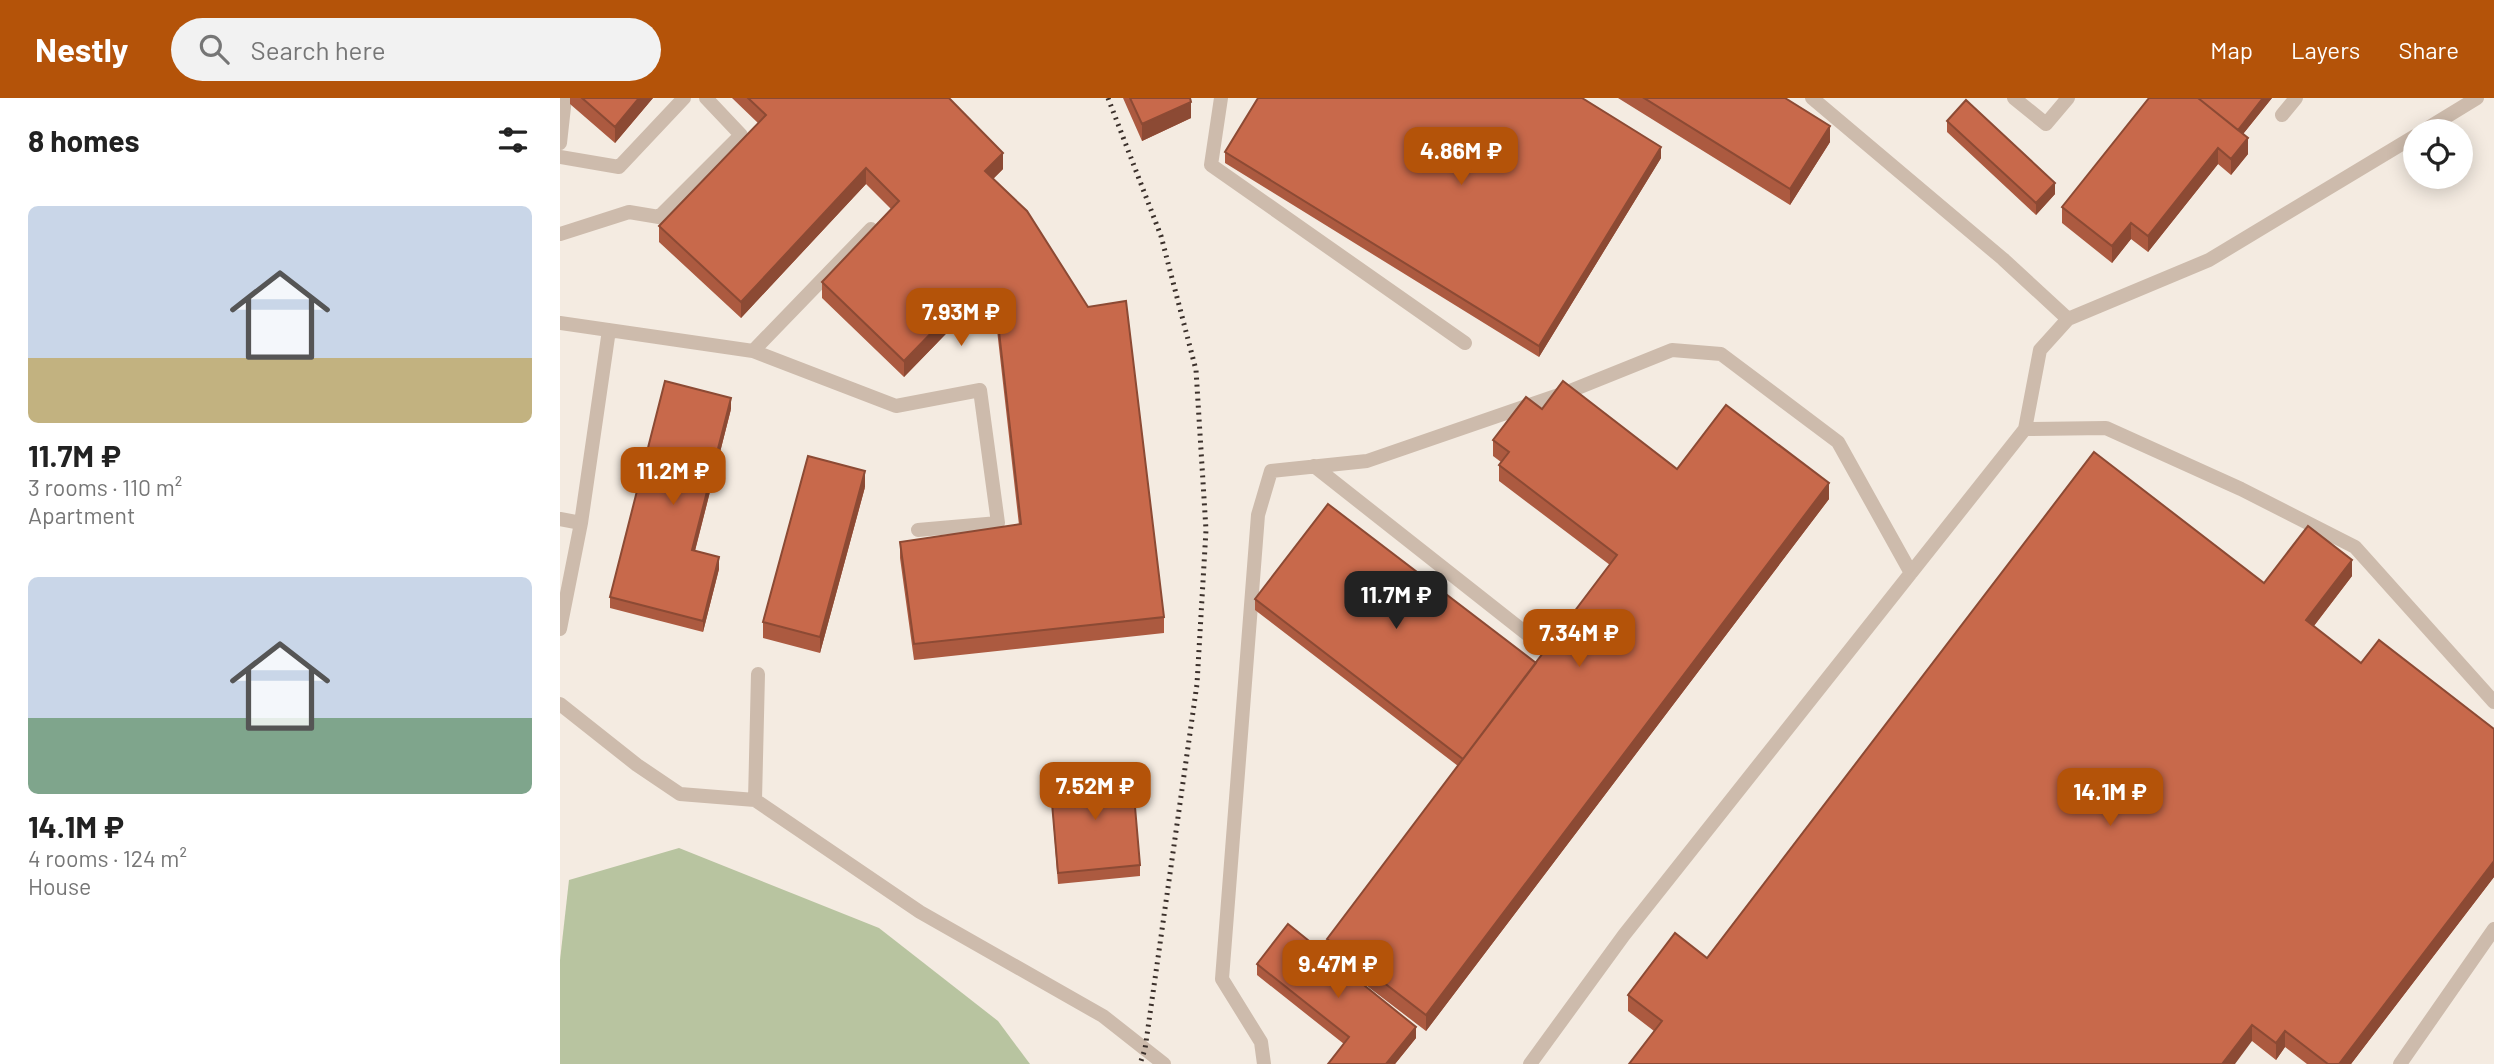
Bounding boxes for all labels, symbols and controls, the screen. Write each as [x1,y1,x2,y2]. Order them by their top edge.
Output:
search box [171,18,661,81]
text: Nestly [35,29,129,69]
icon: search [195,30,233,68]
text: Search here [251,34,386,65]
text: Map [2210,35,2253,64]
text: Layers [2291,35,2360,64]
text: Share [2398,35,2459,64]
map controls [2403,119,2473,189]
button: locate [2403,119,2473,189]
icon: filters [494,121,532,159]
text: 8 homes [28,122,139,158]
pin: 4.86M ₽ [1396,127,1526,187]
text: 4.86M ₽ [1420,136,1502,164]
icon: home [217,252,343,378]
pin: 7.93M ₽ [896,288,1026,348]
text: 7.93M ₽ [922,297,1000,325]
text: 11.7M ₽ [28,437,121,473]
pin: 11.2M ₽ [608,448,738,507]
text: 11.2M ₽ [637,456,709,484]
text: 3 rooms · 110 m² [28,473,182,501]
text: Apartment [28,501,135,529]
pin: 11.7M ₽ [1331,572,1461,631]
text: 11.7M ₽ [1360,580,1432,608]
pin: 7.34M ₽ [1514,610,1644,669]
text: 7.34M ₽ [1539,618,1619,646]
icon: home [217,623,343,749]
pin: 7.52M ₽ [1030,762,1160,822]
pin: 14.1M ₽ [2045,768,2175,828]
text: 7.52M ₽ [1056,771,1134,799]
text: 14.1M ₽ [2073,777,2147,805]
text: 14.1M ₽ [28,808,124,844]
text: 4 rooms · 124 m² [28,844,187,872]
text: House [28,872,91,900]
pin: 9.47M ₽ [1273,940,1403,1000]
text: 9.47M ₽ [1298,949,1378,977]

